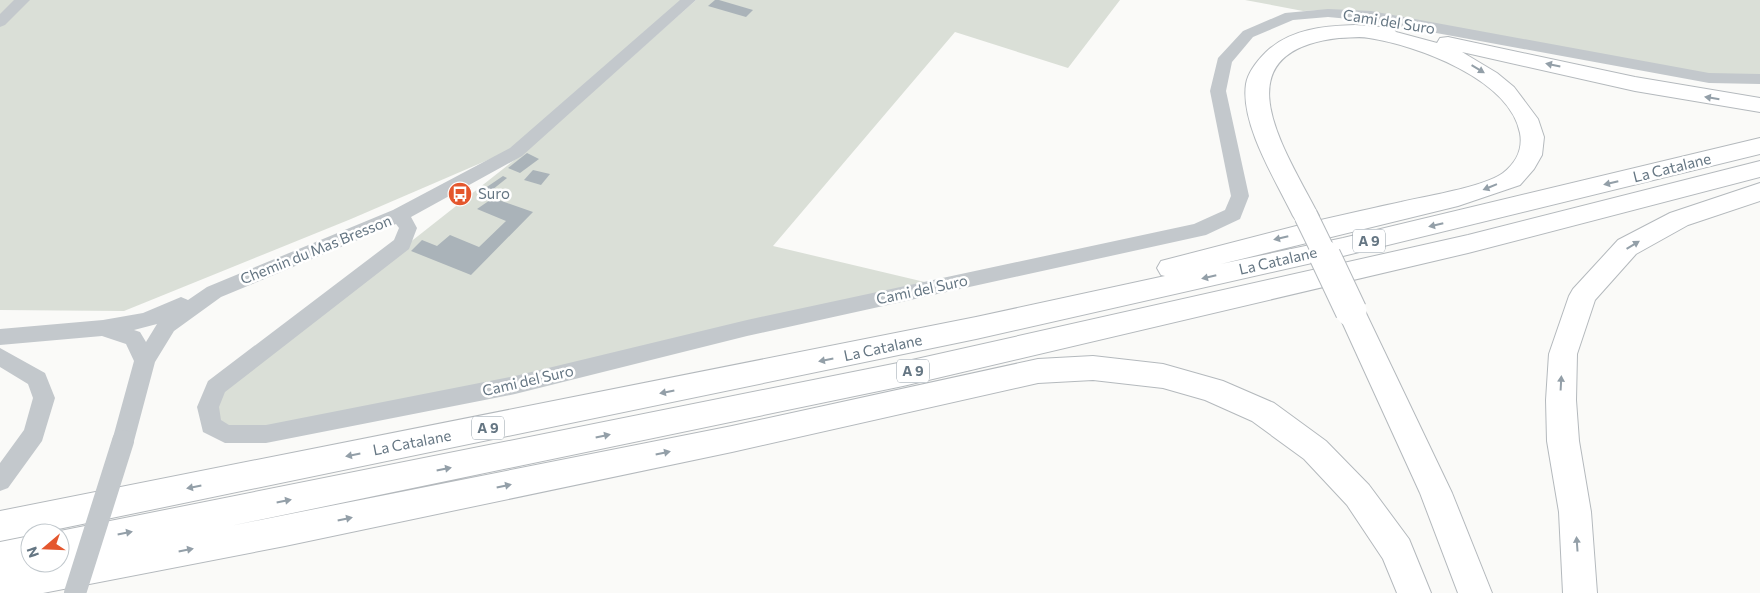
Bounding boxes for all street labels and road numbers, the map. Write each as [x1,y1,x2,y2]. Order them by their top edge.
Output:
street label: Cami del Suro [1342,5,1437,37]
street label: La Catalane [1631,149,1713,185]
street label: Chemin du Mas Bresson [237,211,394,288]
road number: A 9 [1353,230,1385,252]
street label: La Catalane [1237,242,1319,278]
street label: Cami del Suro [874,271,969,308]
street label: La Catalane [842,330,924,364]
road number: A 9 [897,360,929,382]
street label: Cami del Suro [480,361,575,399]
road number: A 9 [472,416,504,439]
street label: La Catalane [371,426,453,458]

